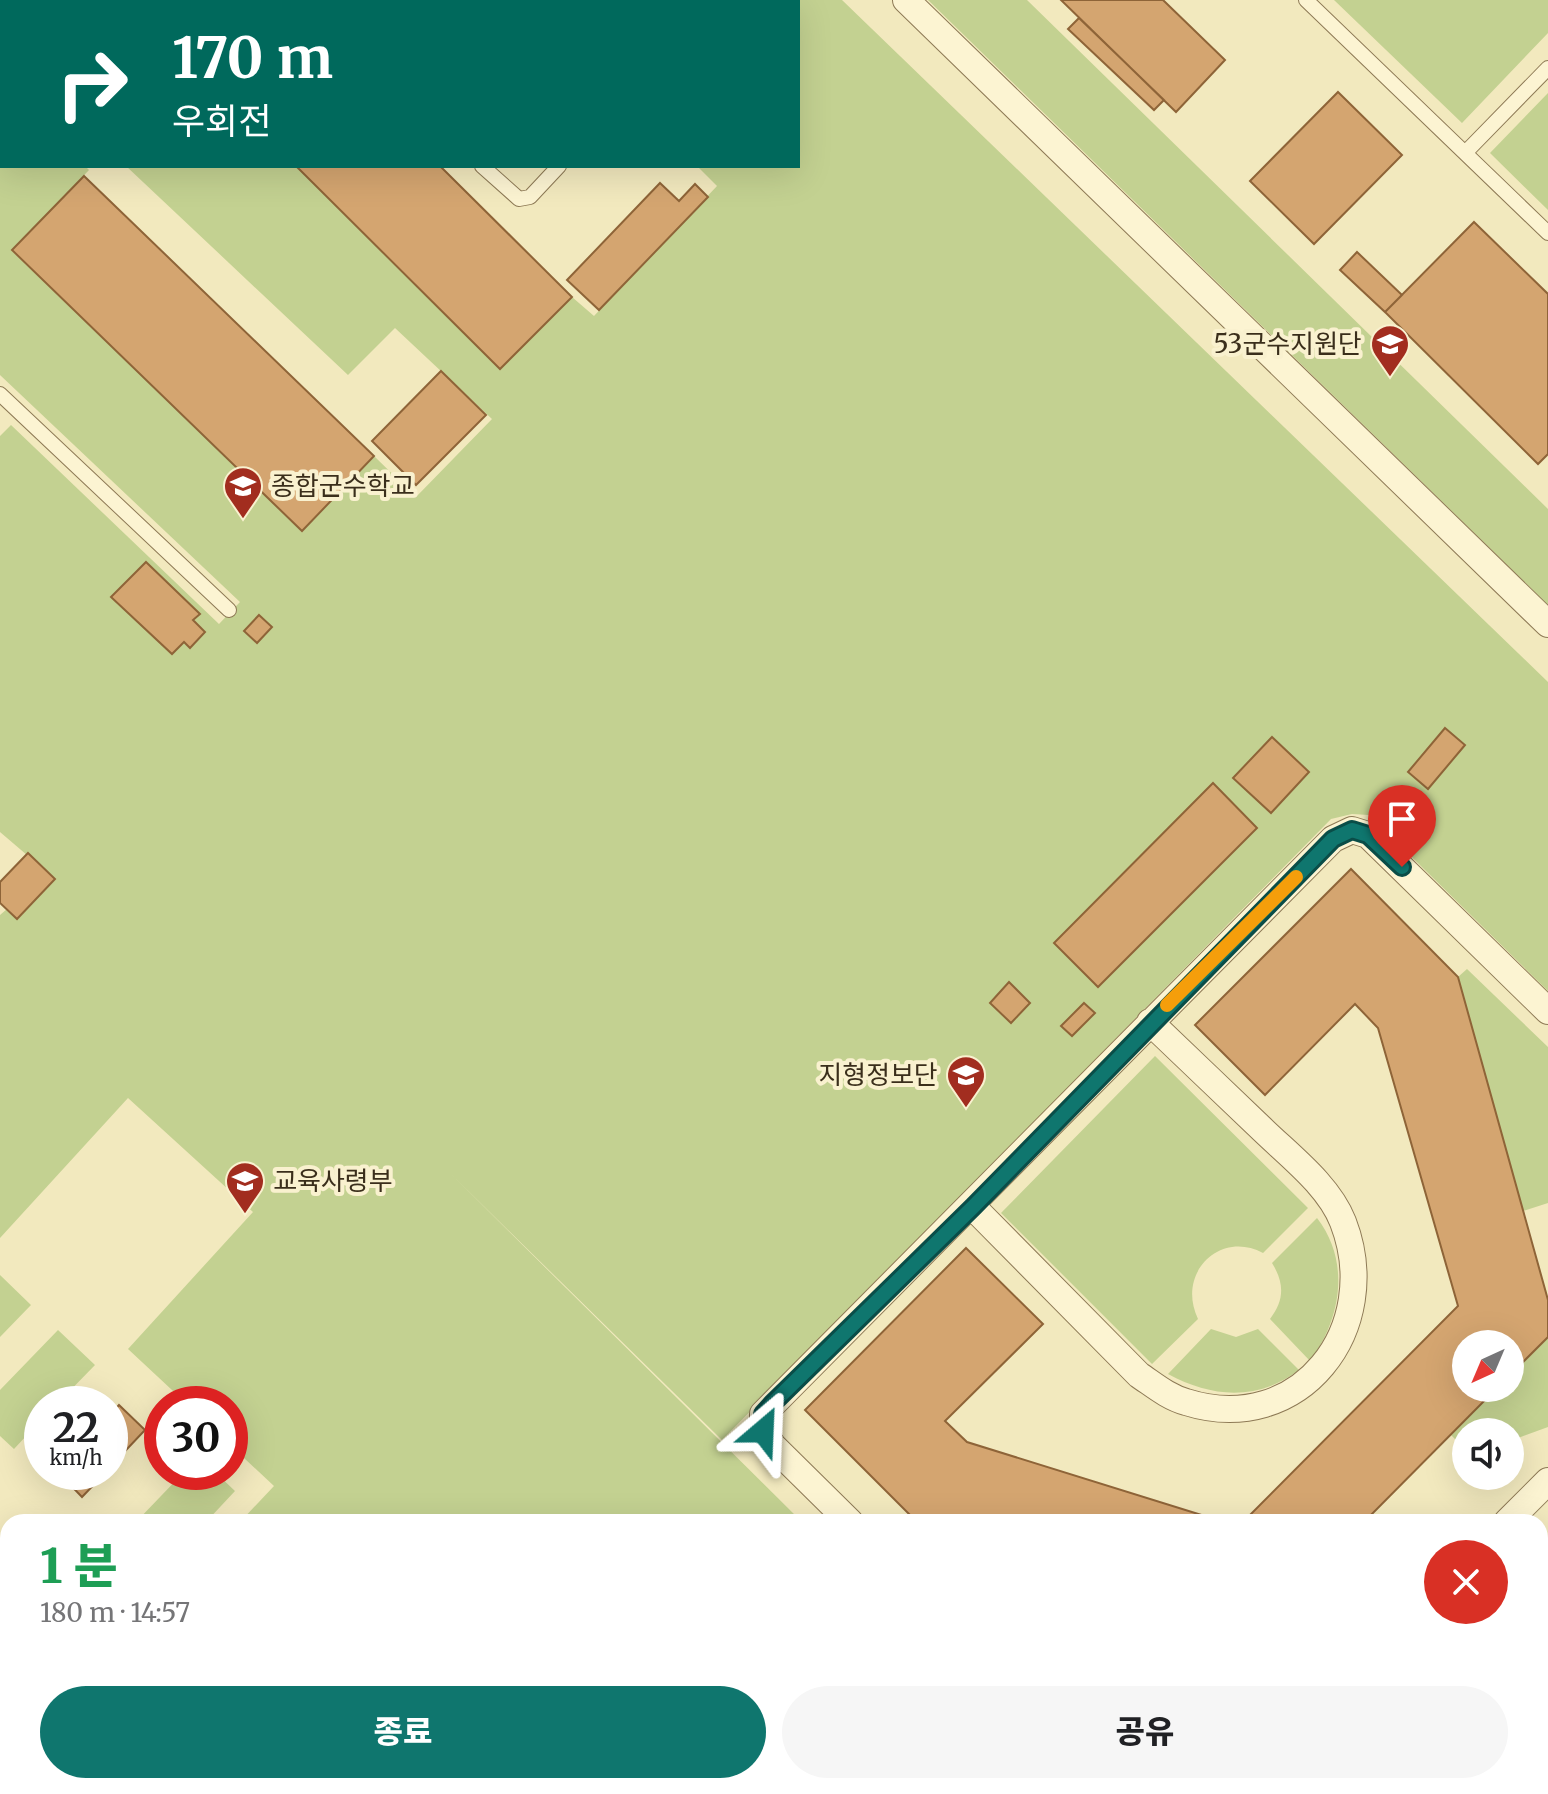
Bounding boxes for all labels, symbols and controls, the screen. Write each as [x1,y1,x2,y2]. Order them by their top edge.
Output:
text: 170 m [172,23,333,93]
icon: right [40,32,144,136]
text: 우회전 [172,99,271,144]
school or university icon: 53군수지원단 [1369,323,1411,378]
place label: 53군수지원단 [1214,327,1362,360]
school or university icon: 종합군수학교 [222,465,264,520]
place label: 종합군수학교 [271,469,415,502]
pin [1368,785,1436,867]
icon: arrive [1380,797,1424,841]
school or university icon: 지형정보단 [945,1054,987,1109]
place label: 지형정보단 [818,1058,938,1091]
school or university icon: 교육사령부 [224,1160,266,1215]
place label: 교육사령부 [273,1164,393,1197]
north arrow [1452,1330,1524,1402]
map controls [1452,1330,1524,1490]
speed limit sign: 30 [144,1386,248,1490]
position arrow [721,1389,805,1473]
text: 22 [53,1403,99,1453]
button: sound [1452,1418,1524,1490]
text: km/h [50,1445,102,1470]
text: 1 분 [40,1536,118,1596]
button: close [1424,1540,1508,1624]
text: 180 m · 14:57 [40,1596,190,1629]
button: 종료 [40,1686,766,1778]
button: 공유 [782,1686,1508,1778]

